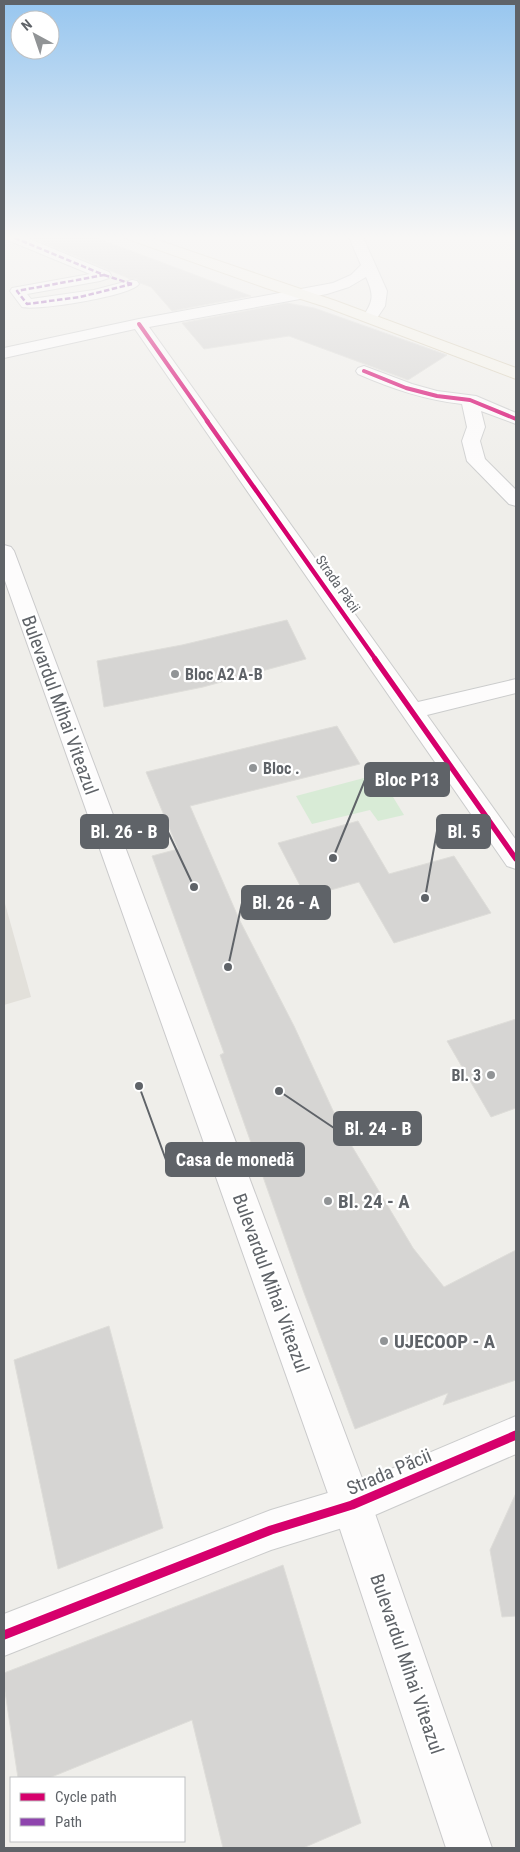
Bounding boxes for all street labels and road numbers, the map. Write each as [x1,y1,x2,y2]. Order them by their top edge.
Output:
street label: Strada Păcii [312,552,364,616]
street label: Bulevardul Mihai Viteazul [17,612,103,798]
street label: Bulevardul Mihai Viteazul [228,1190,314,1376]
street label: Strada Păcii [343,1444,435,1500]
street label: Bulevardul Mihai Viteazul [365,1571,449,1757]

